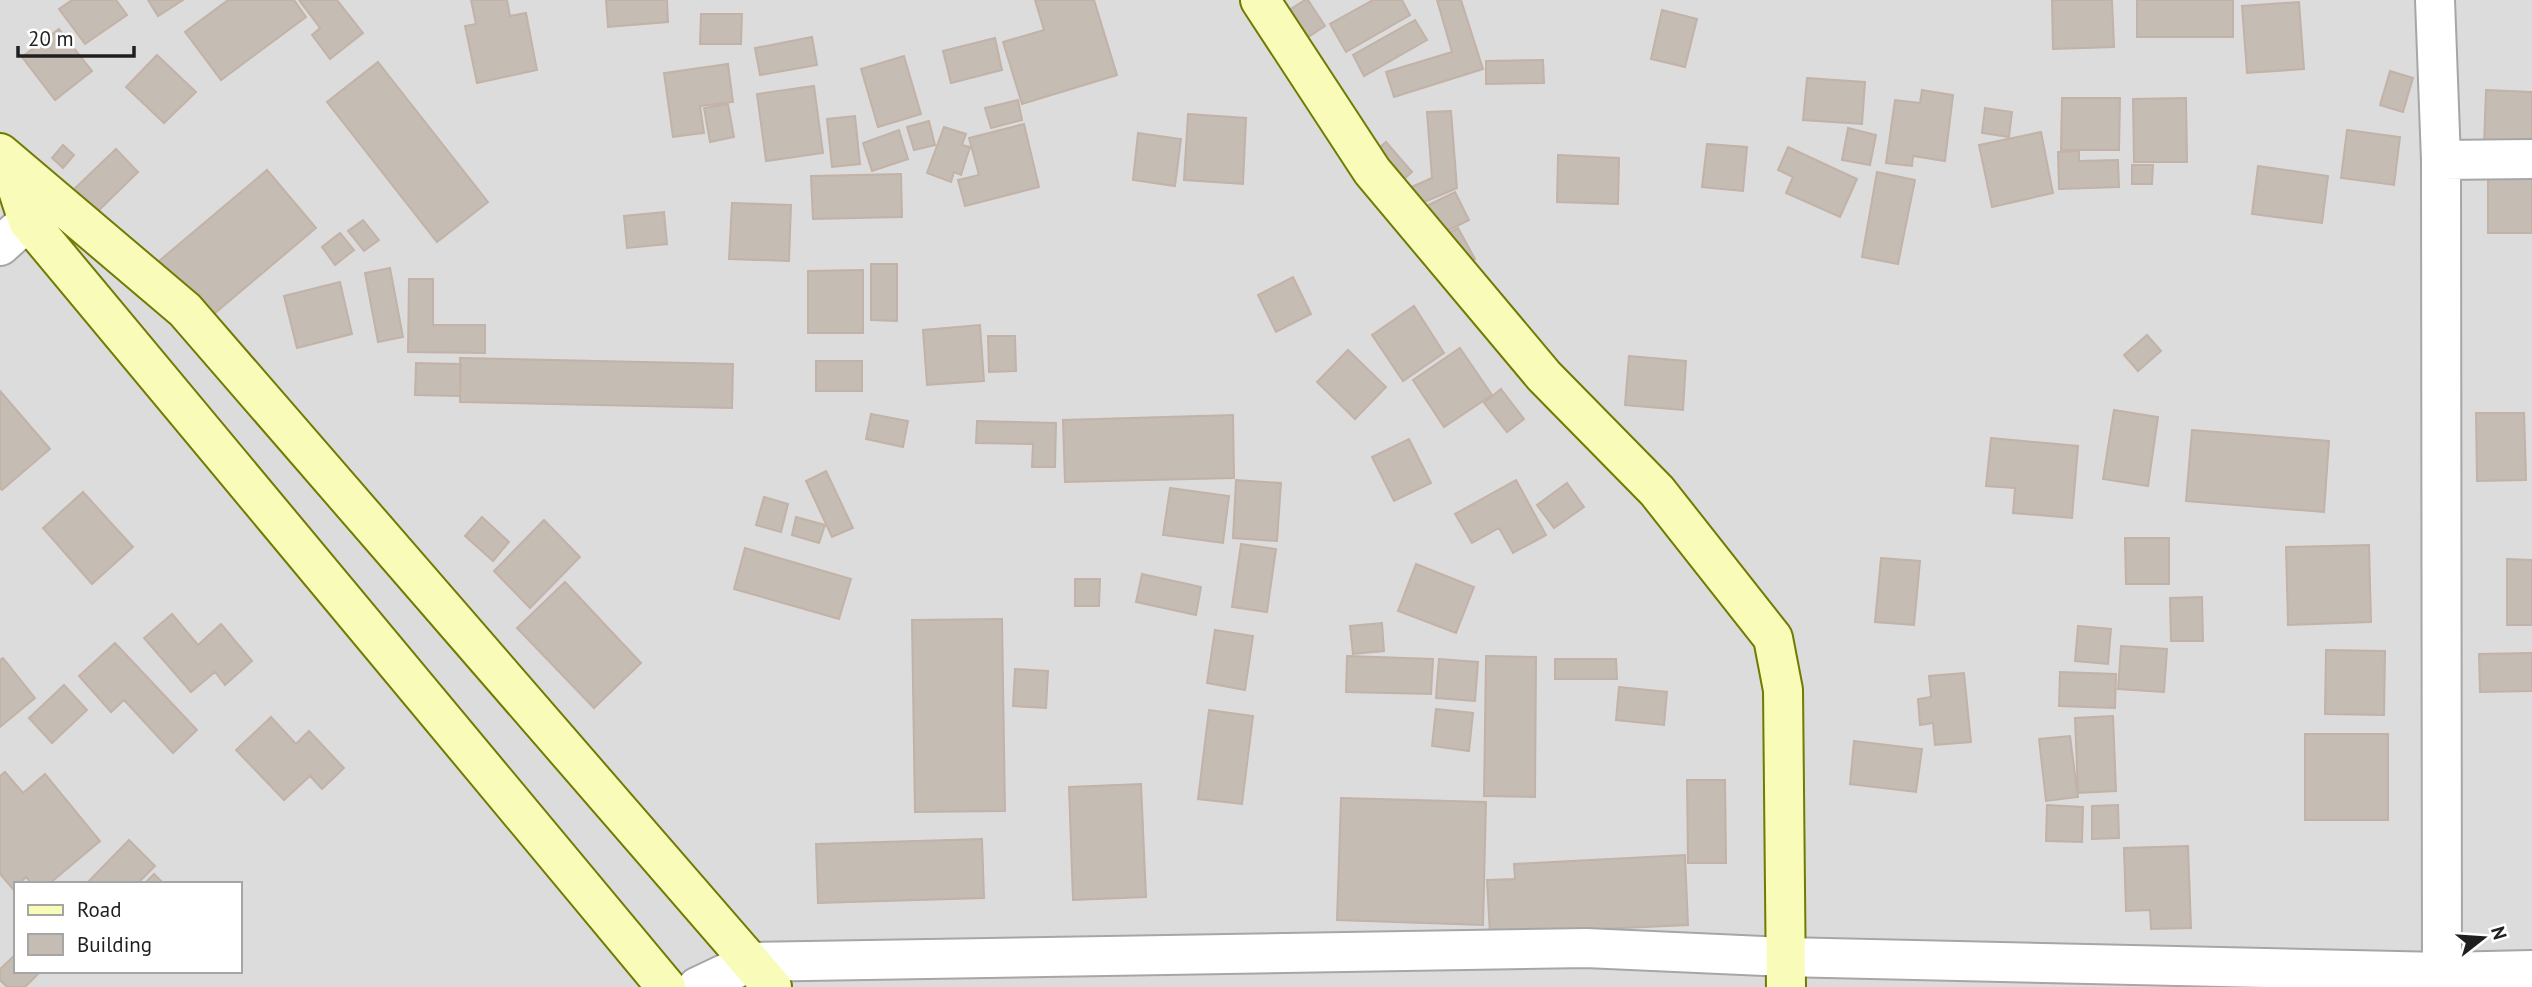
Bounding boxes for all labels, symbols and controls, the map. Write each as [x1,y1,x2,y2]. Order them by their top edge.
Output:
scale bar [18,14,133,58]
text: 20 m [28,25,74,52]
legend [14,882,242,973]
text: Road [77,896,121,923]
north arrow [2448,903,2518,973]
text: N [2486,924,2513,943]
text: Building [77,931,152,958]

